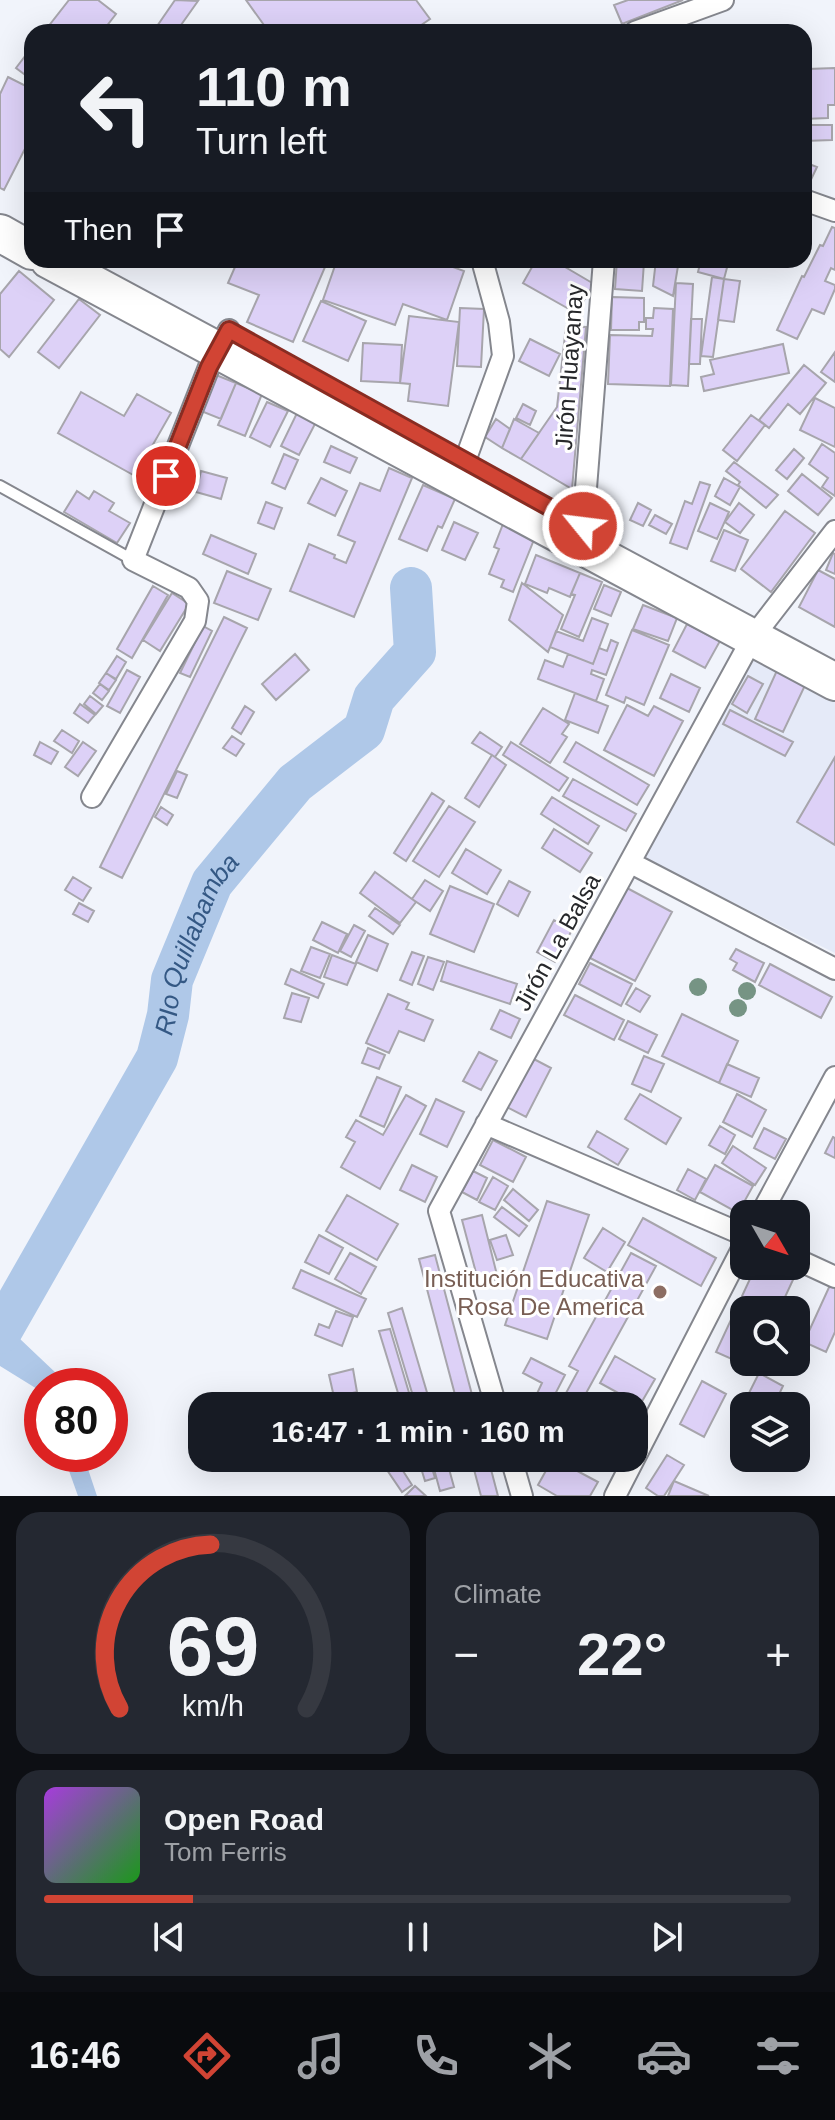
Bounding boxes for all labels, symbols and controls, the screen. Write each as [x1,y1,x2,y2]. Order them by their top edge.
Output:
text: 110 m [196,55,352,118]
icon: left [64,56,168,160]
text: Turn left [196,121,327,162]
icon: arrive [148,208,192,252]
text: Then [64,213,132,246]
street label: Jirón Huayanay [550,283,588,451]
pin [132,442,200,510]
icon: arrive [144,454,188,498]
position arrow [541,484,625,568]
water label: RIo Quillabamba [149,847,245,1038]
street label: Jirón La Balsa [508,868,606,1015]
north arrow [730,1200,810,1280]
map controls [730,1200,810,1472]
place label: Institución Educativa Rosa De America [424,1265,645,1320]
marker: Institución Educativa Rosa De America [651,1283,669,1301]
button: search [730,1296,810,1376]
speed limit sign: 80 [24,1368,128,1472]
button: layers [730,1392,810,1472]
text: 16:47 · 1 min · 160 m [271,1415,565,1448]
text: Climate [454,1579,542,1609]
text: 69 [166,1600,259,1693]
text: 22° [577,1621,668,1688]
text: − [454,1630,479,1679]
text: + [765,1630,791,1679]
text: km/h [182,1690,244,1722]
text: Open Road [164,1803,324,1836]
text: Tom Ferris [164,1837,287,1867]
icon: previous [147,1915,191,1959]
icon: pause [396,1915,440,1959]
icon: next [645,1915,689,1959]
icon: directions [179,2028,235,2084]
icon: music [293,2028,349,2084]
icon: phone [408,2028,464,2084]
icon: climate [522,2028,578,2084]
icon: car [636,2028,692,2084]
icon: filters [750,2028,806,2084]
text: 16:46 [29,2035,121,2076]

